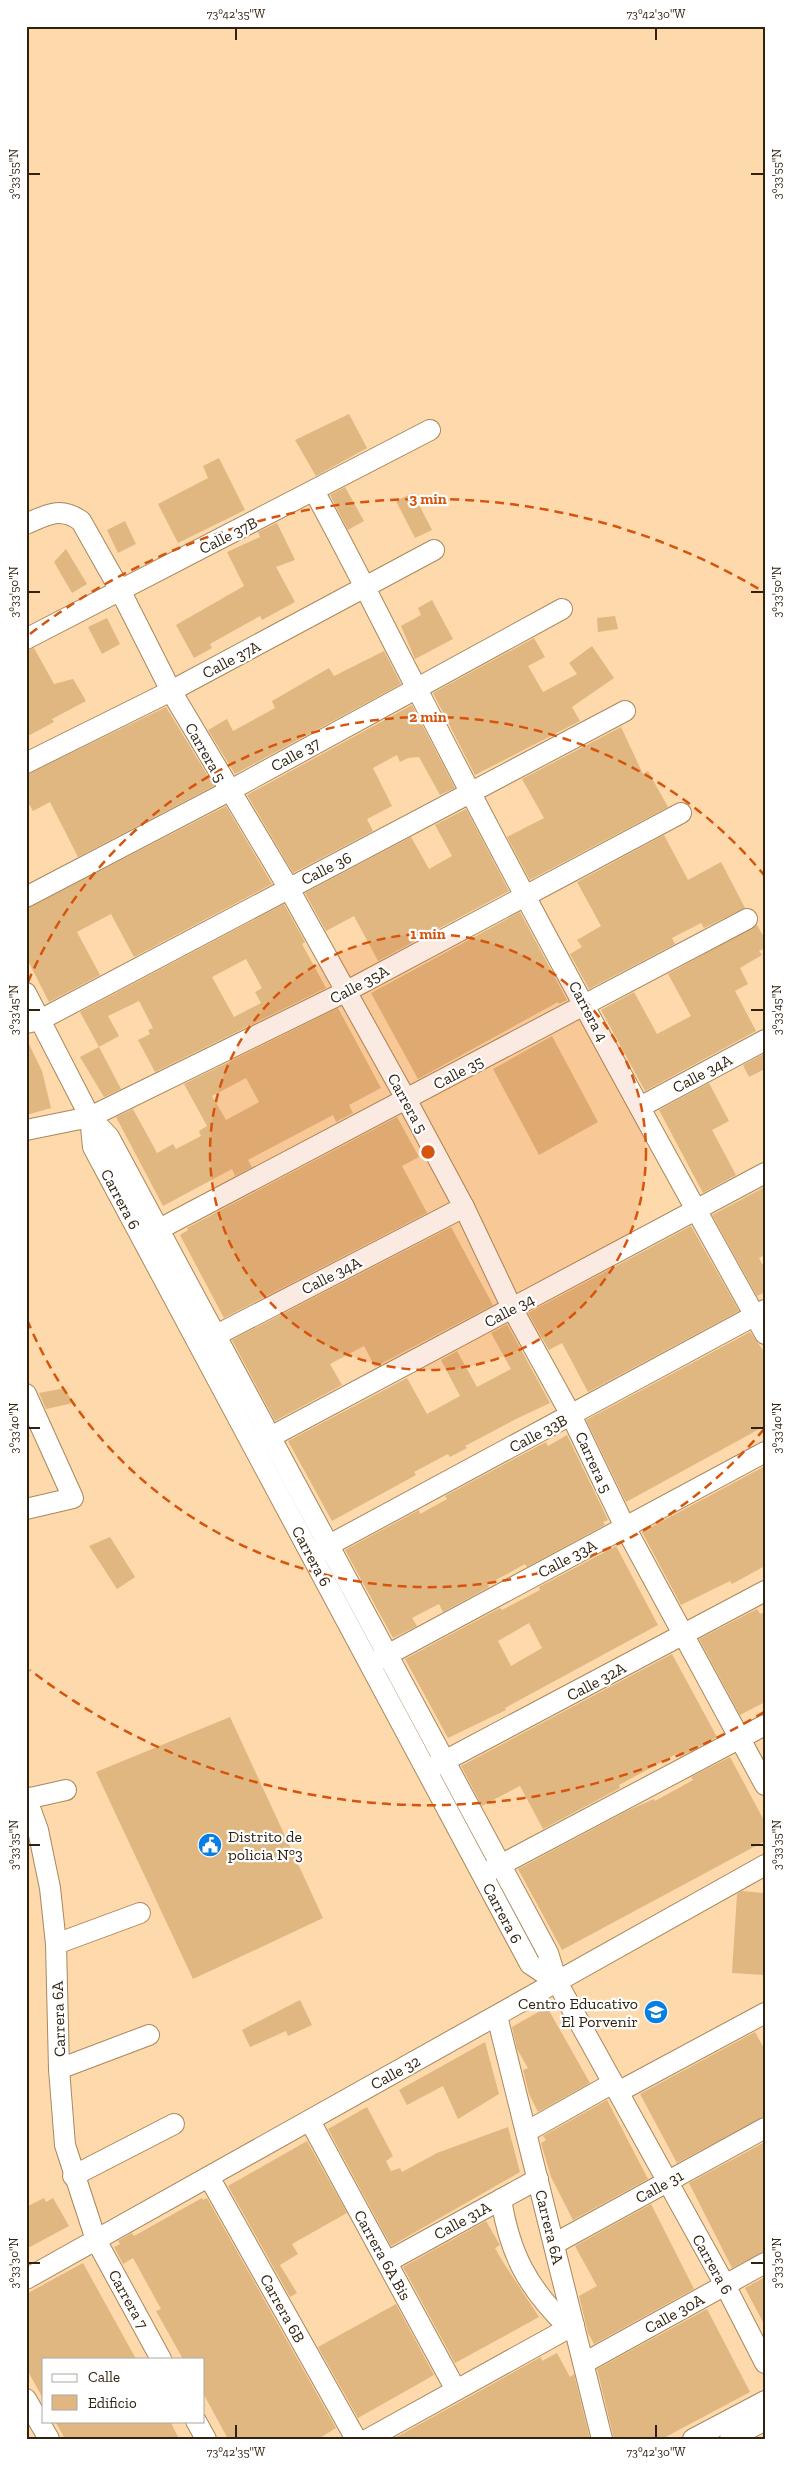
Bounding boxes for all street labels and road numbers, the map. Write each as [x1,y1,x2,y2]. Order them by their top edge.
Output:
street label: Calle 37B [196,513,261,558]
street label: Calle 37A [199,636,264,683]
street label: Carrera 5 [181,719,230,785]
street label: Calle 37 [267,733,323,776]
street label: Calle 36 [298,848,355,889]
street label: Calle 35A [326,961,393,1008]
street label: Carrera 4 [565,978,613,1045]
street label: Calle 34A [669,1050,736,1097]
street label: Calle 35 [430,1051,486,1093]
street label: Carrera 5 [383,1070,432,1136]
street label: Carrera 6 [97,1166,144,1233]
street label: Calle 34A [298,1252,365,1299]
street label: Calle 34 [481,1289,538,1332]
street label: Calle 33B [506,1410,571,1457]
street label: Carrera 5 [571,1429,616,1496]
street label: Carrera 6 [288,1523,335,1590]
street label: Calle 33A [535,1535,600,1582]
street label: Calle 32A [563,1658,630,1705]
street label: Carrera 6 [479,1880,526,1947]
street label: Carrera 6A [48,1980,69,2057]
street label: Calle 32 [367,2051,423,2094]
street label: Calle 31 [632,2166,686,2207]
street label: Carrera 6A [531,2188,568,2267]
street label: Calle 31A [430,2197,495,2244]
street label: Carrera 6A Bis [350,2207,415,2304]
street label: Carrera 6 [688,2231,737,2298]
street label: Carrera 7 [105,2266,153,2333]
street label: Carrera 6B [256,2271,309,2346]
street label: Calle 30A [641,2289,708,2337]

